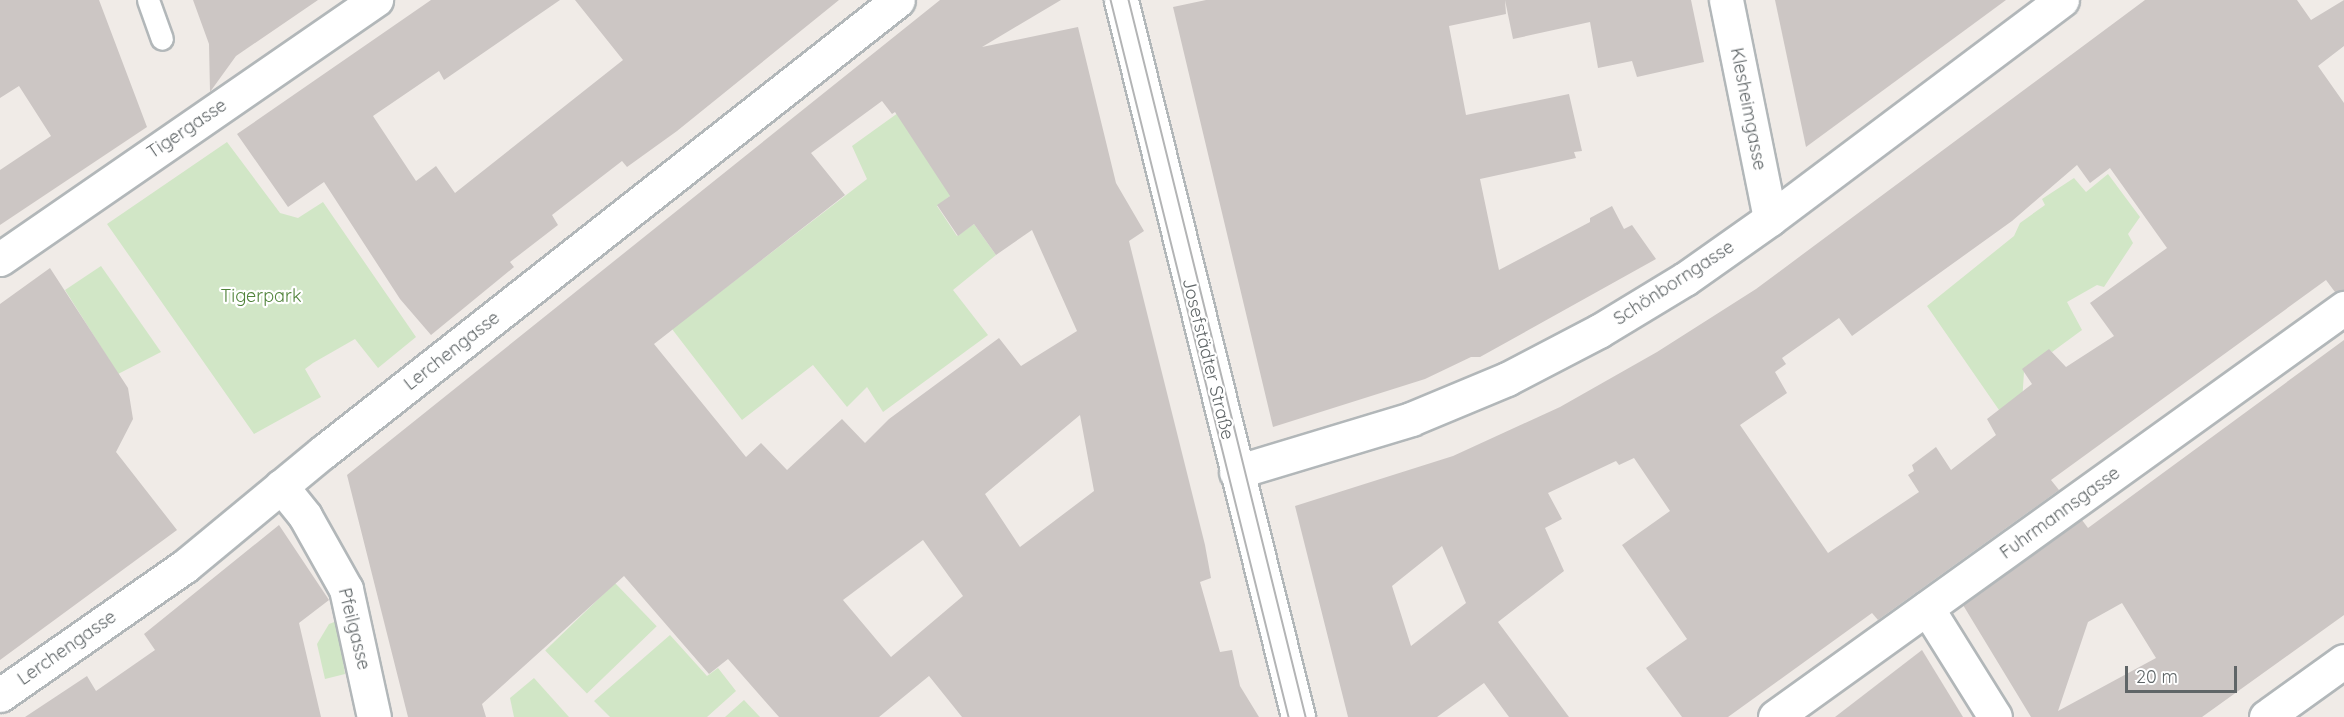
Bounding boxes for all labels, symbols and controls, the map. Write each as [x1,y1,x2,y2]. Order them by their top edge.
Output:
street label: Klesheimgasse [1726,46,1770,172]
street label: Tigergasse [143,94,231,164]
street label: Schönborngasse [1610,236,1738,330]
street label: Josefstädter Straße [1177,276,1239,442]
park label: Tigerpark [220,285,302,307]
street label: Lerchengasse [400,307,504,395]
street label: Fuhrmannsgasse [1996,462,2124,564]
street label: Pfeilgasse [333,586,375,672]
street label: Lerchengasse [13,606,121,690]
scale bar [2128,654,2240,692]
text: 20 m [2136,665,2178,688]

